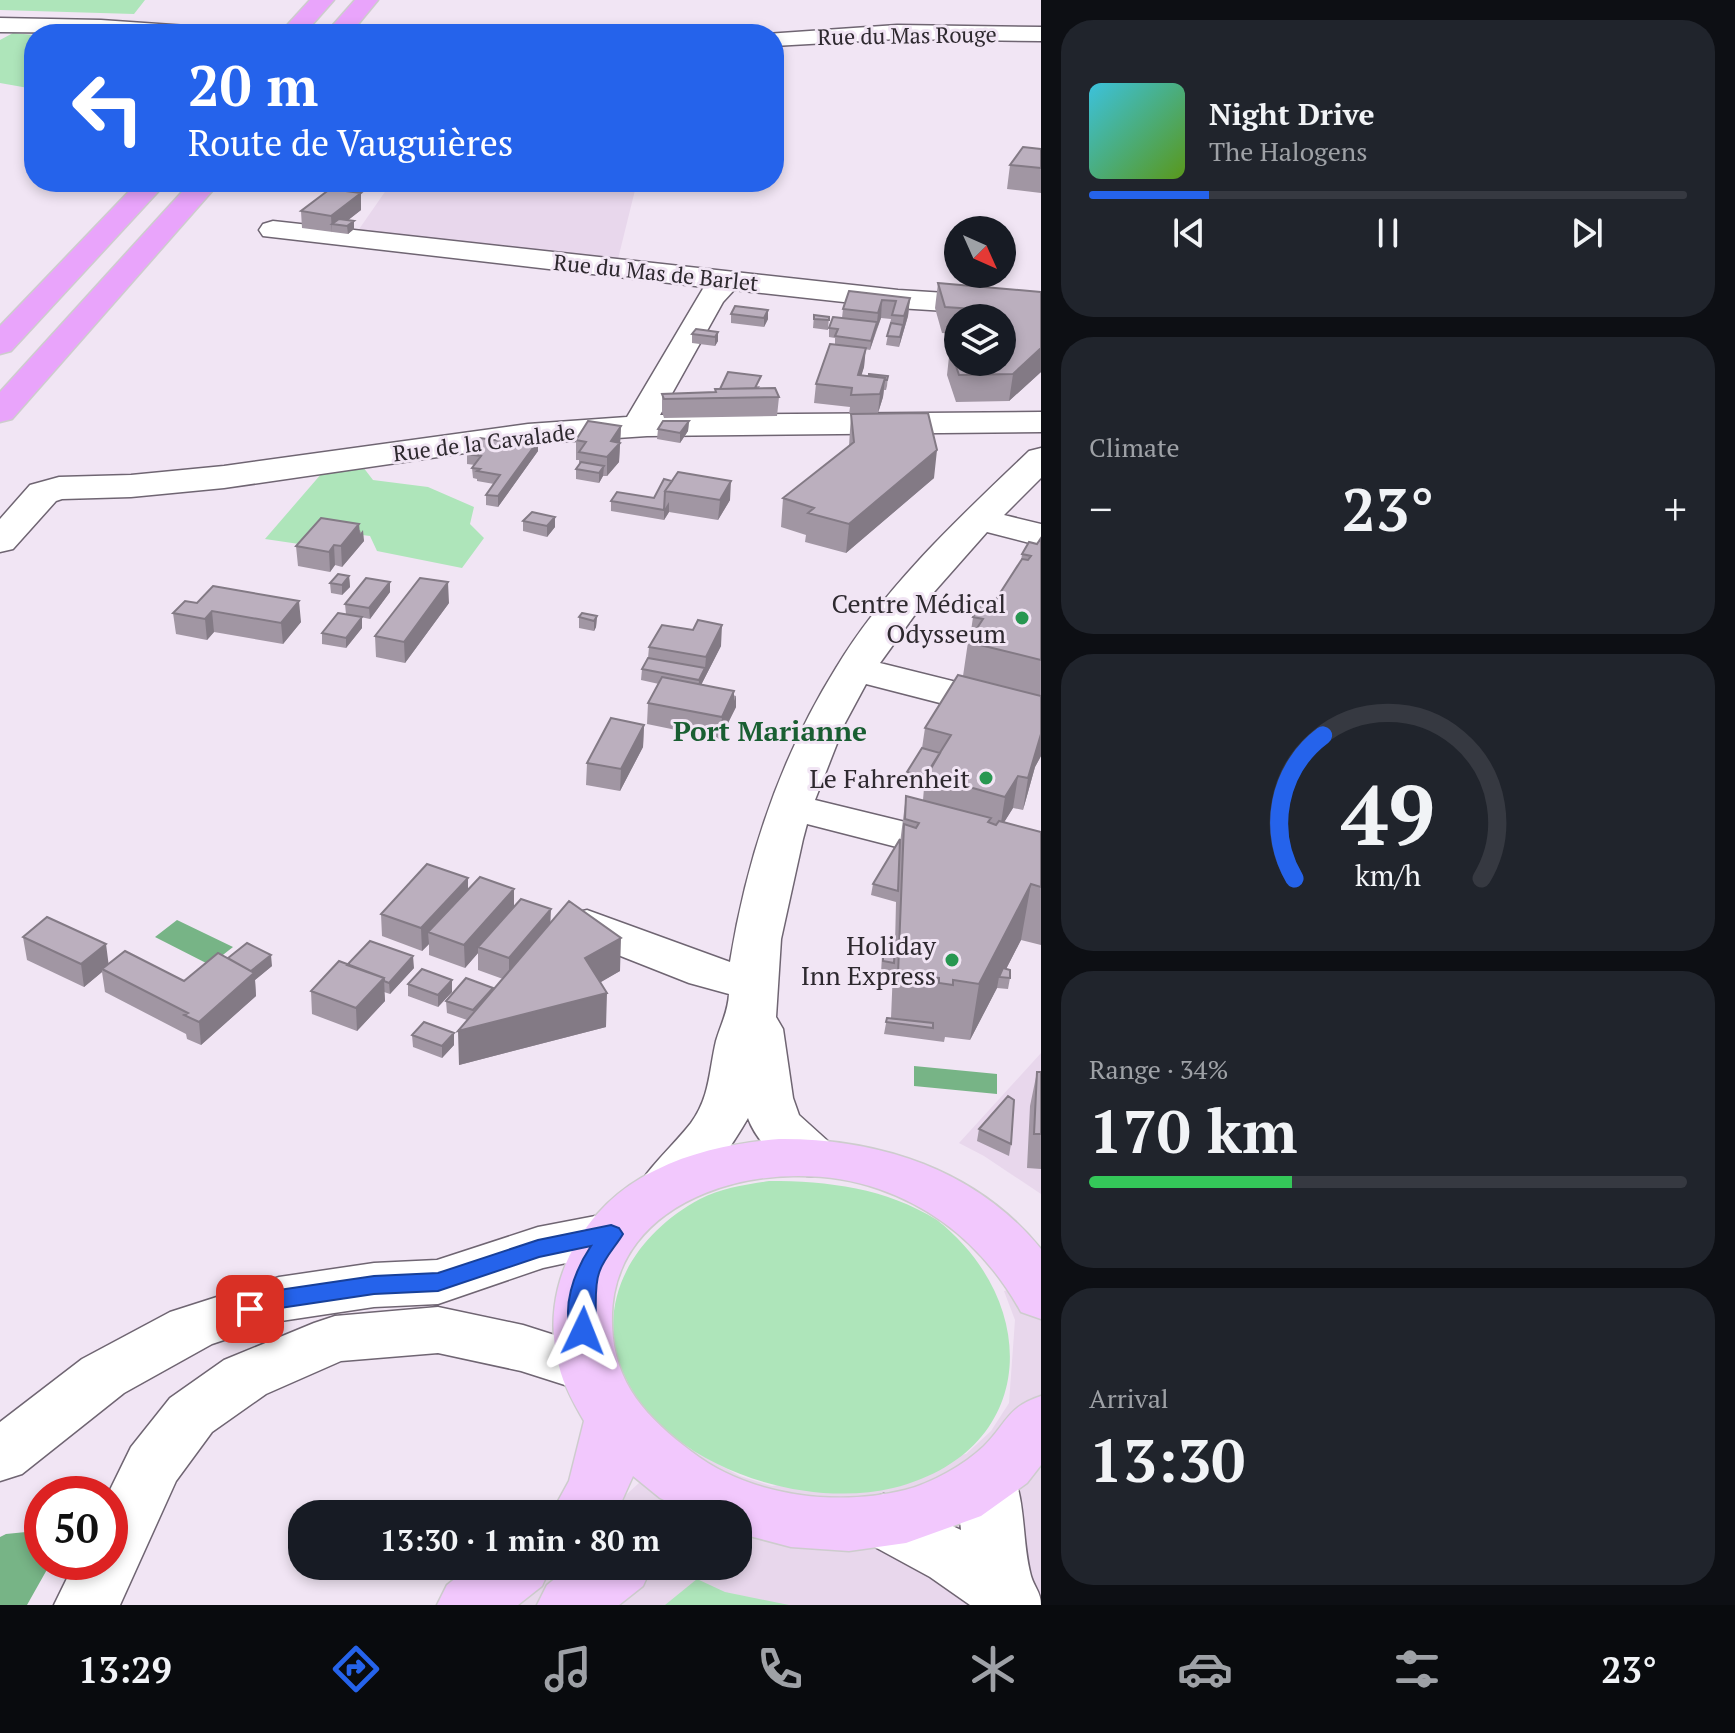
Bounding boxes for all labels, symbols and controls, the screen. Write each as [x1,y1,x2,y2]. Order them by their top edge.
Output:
street label: Rue du Mas Rouge [817,19,997,51]
text: 20 m [188,48,318,122]
icon: left [56,56,160,160]
text: Night Drive [1209,94,1375,134]
text: Route de Vauguières [188,119,513,166]
text: The Halogens [1209,134,1367,168]
icon: previous [1167,211,1211,255]
icon: pause [1366,211,1410,255]
icon: next [1565,211,1609,255]
north arrow [944,216,1016,288]
map controls [944,216,1016,376]
street label: Rue du Mas de Barlet [552,247,760,297]
button: layers [944,304,1016,376]
street label: Rue de la Cavalade [391,416,577,468]
text: Climate [1089,430,1180,464]
text: 23° [1342,469,1434,548]
text: − [1089,479,1112,538]
text: + [1664,479,1687,538]
place label: Centre Médical Odysseum [831,586,1006,650]
marker: Centre Médical Odysseum [1013,609,1031,627]
district label: Port Marianne [673,712,867,749]
text: 49 [1341,758,1435,868]
place label: Le Fahrenheit [809,761,970,795]
marker: Le Fahrenheit [977,769,995,787]
text: km/h [1355,856,1421,894]
place label: Holiday Inn Express [801,928,937,992]
marker: Holiday Inn Express [943,951,961,969]
text: Range · 34% [1089,1052,1228,1086]
text: 170 km [1089,1091,1297,1170]
pin [216,1275,284,1343]
icon: arrive [228,1287,272,1331]
position arrow [541,1289,625,1373]
text: Arrival [1089,1381,1169,1415]
text: 13:30 [1089,1420,1245,1499]
speed limit sign: 50 [24,1476,128,1580]
text: 13:30 · 1 min · 80 m [380,1520,660,1560]
icon: directions [328,1641,384,1697]
icon: music [540,1641,596,1697]
icon: phone [752,1641,808,1697]
icon: climate [965,1641,1021,1697]
icon: car [1177,1641,1233,1697]
icon: filters [1389,1641,1445,1697]
text: 13:29 [78,1646,172,1693]
text: 23° [1601,1646,1657,1693]

